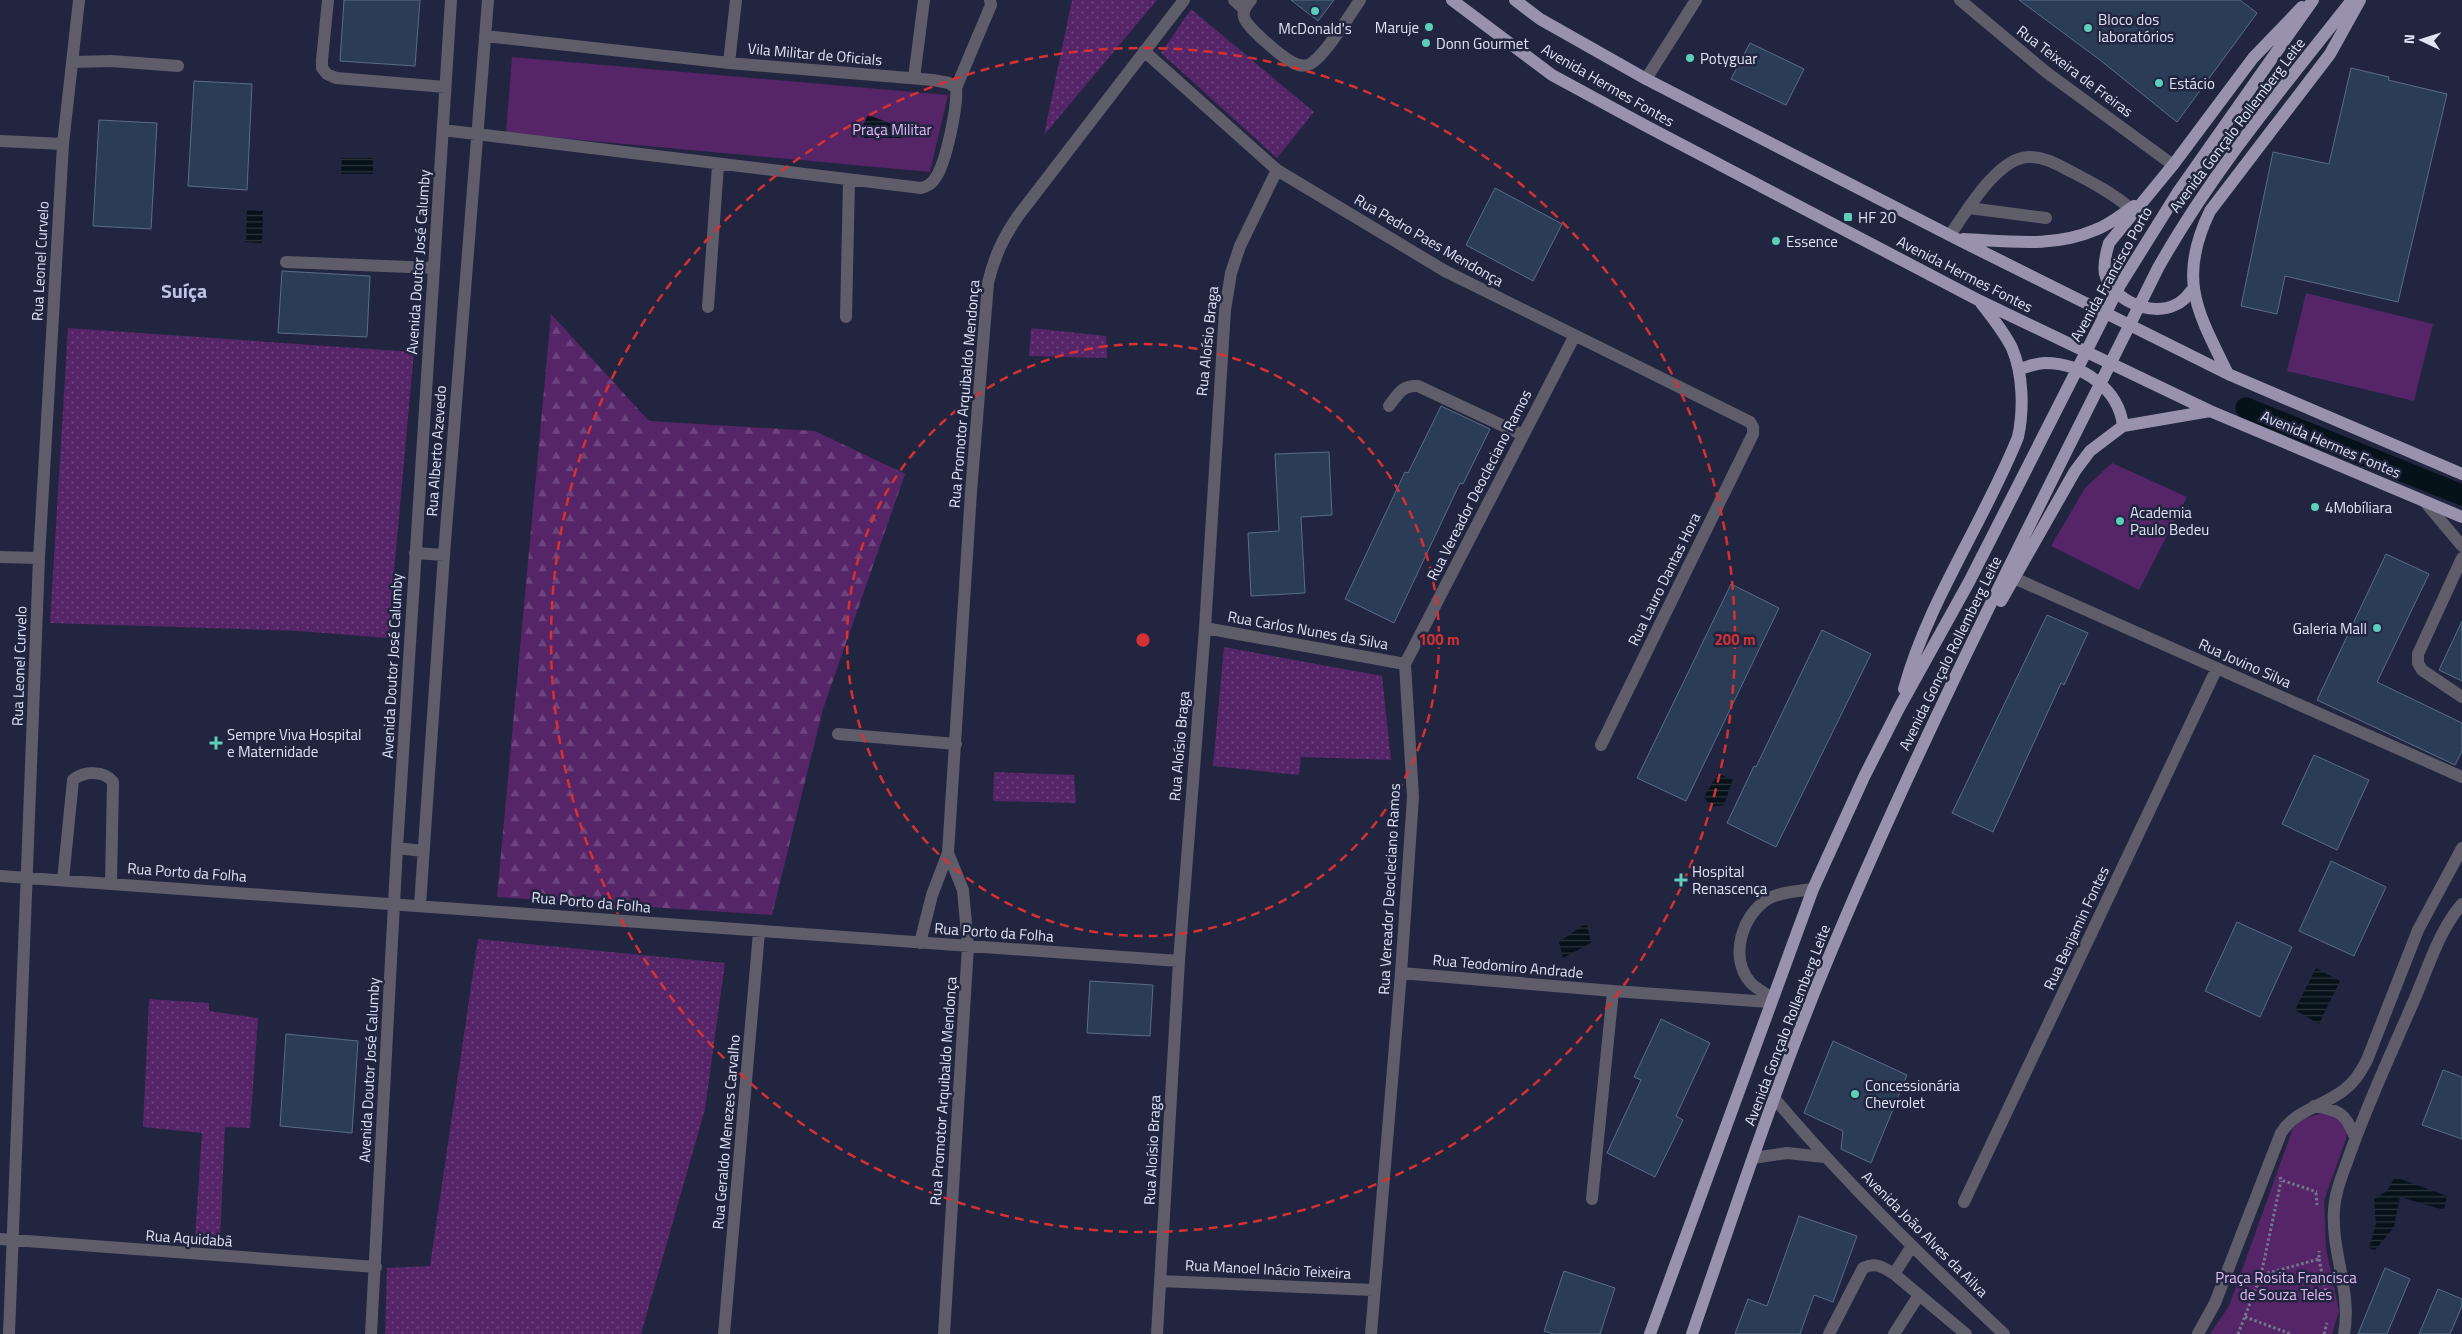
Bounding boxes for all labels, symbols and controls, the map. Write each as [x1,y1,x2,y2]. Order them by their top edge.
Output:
marker: McDonald's [1309,5,1321,17]
place label: Bloco dos laboratórios [2098,8,2174,48]
north arrow [2397,15,2447,65]
place label: Maruje [1375,16,1419,39]
place label: McDonald's [1278,17,1352,40]
street label: Rua Teixeira de Freiras [2012,19,2138,123]
marker: Maruje [1423,21,1435,33]
marker: Bloco dos laboratórios [2082,22,2094,34]
place label: Donn Gourmet [1436,32,1529,55]
street label: Avenida Gonçalo Rollemberg Leite [2163,33,2311,217]
text: N [2398,33,2419,45]
street label: Vila Militar de Oficials [747,37,883,71]
marker: Donn Gourmet [1420,37,1432,49]
street label: Avenida Hermes Fontes [1537,38,1679,132]
place label: Potyguar [1700,47,1757,70]
marker: Potyguar [1684,52,1696,64]
place label: Estácio [2169,72,2215,95]
marker: Estácio [2153,77,2165,89]
park label: Praça Militar [852,118,932,141]
street label: Avenida Doutor José Calumby [400,169,436,355]
street label: Rua Pedro Paes Mendonça [1350,188,1508,292]
street label: Rua Leonel Curvelo [25,200,55,322]
street label: Avenida Francisco Porto [2064,202,2158,346]
place label: HF 20 [1858,206,1896,229]
marker: HF 20 [1842,211,1854,223]
place label: Essence [1786,230,1838,253]
street label: Avenida Hermes Fontes [1893,230,2037,318]
marker: Essence [1770,235,1782,247]
district label: Suíça [161,275,207,306]
street label: Rua Promotor Arquibaldo Mendonça [943,278,985,509]
street label: Rua Aloísio Braga [1190,285,1224,397]
street label: Rua Alberto Azevedo [420,385,452,517]
street label: Rua Vereador Deocleciano Ramos [1421,385,1537,585]
street label: Avenida Hermes Fontes [2257,404,2405,484]
place label: 4Mobíliara [2325,496,2393,519]
place label: Academia Paulo Bedeu [2130,501,2209,541]
marker: 4Mobíliara [2309,501,2321,513]
street label: Rua Lauro Dantas Hora [1622,508,1707,650]
marker: Academia Paulo Bedeu [2114,515,2126,527]
street label: Avenida Gonçalo Rollemberg Leite [1893,552,2007,754]
street label: Avenida Doutor José Calumby [376,573,408,759]
street label: Rua Leonel Curvelo [5,605,33,726]
street label: Rua Carlos Nunes da Silva [1226,605,1391,656]
place label: Galeria Mall [2293,617,2367,640]
marker: Galeria Mall [2371,622,2383,634]
text: 100 m [1418,628,1460,651]
text: 200 m [1714,628,1756,651]
centre of rings [1134,631,1152,649]
street label: Rua Jovino Silva [2195,632,2295,694]
street label: Rua Aloísio Braga [1163,690,1195,802]
place label: Sempre Viva Hospital e Maternidade [227,723,361,763]
marker: Sempre Viva Hospital e Maternidade [209,736,223,750]
street label: Rua Vereador Deocleciano Ramos [1372,783,1406,995]
street label: Rua Porto da Folha [126,856,248,888]
place label: Hospital Renascença [1692,860,1768,900]
street label: Rua Benjamin Fontes [2037,862,2115,994]
marker: Hospital Renascença [1674,873,1688,887]
street label: Rua Porto da Folha [530,885,652,919]
street label: Rua Porto da Folha [933,916,1055,948]
street label: Avenida Gonçalo Rollemberg Leite [1738,921,1836,1129]
street label: Rua Teodomiro Andrade [1432,948,1584,984]
street label: Rua Promotor Arquibaldo Mendonça [924,975,962,1206]
street label: Avenida Doutor José Calumby [353,977,385,1163]
street label: Rua Geraldo Menezes Carvalho [706,1034,746,1230]
place label: Concessionária Chevrolet [1865,1074,1960,1114]
marker: Concessionária Chevrolet [1849,1088,1861,1100]
street label: Rua Aloísio Braga [1138,1094,1166,1206]
street label: Avenida João Alves da Ailva [1857,1166,1994,1303]
street label: Rua Aquidabã [145,1223,234,1253]
street label: Rua Manoel Inácio Teixeira [1184,1253,1352,1285]
park label: Praça Rosita Francisca de Souza Teles [2215,1266,2357,1306]

